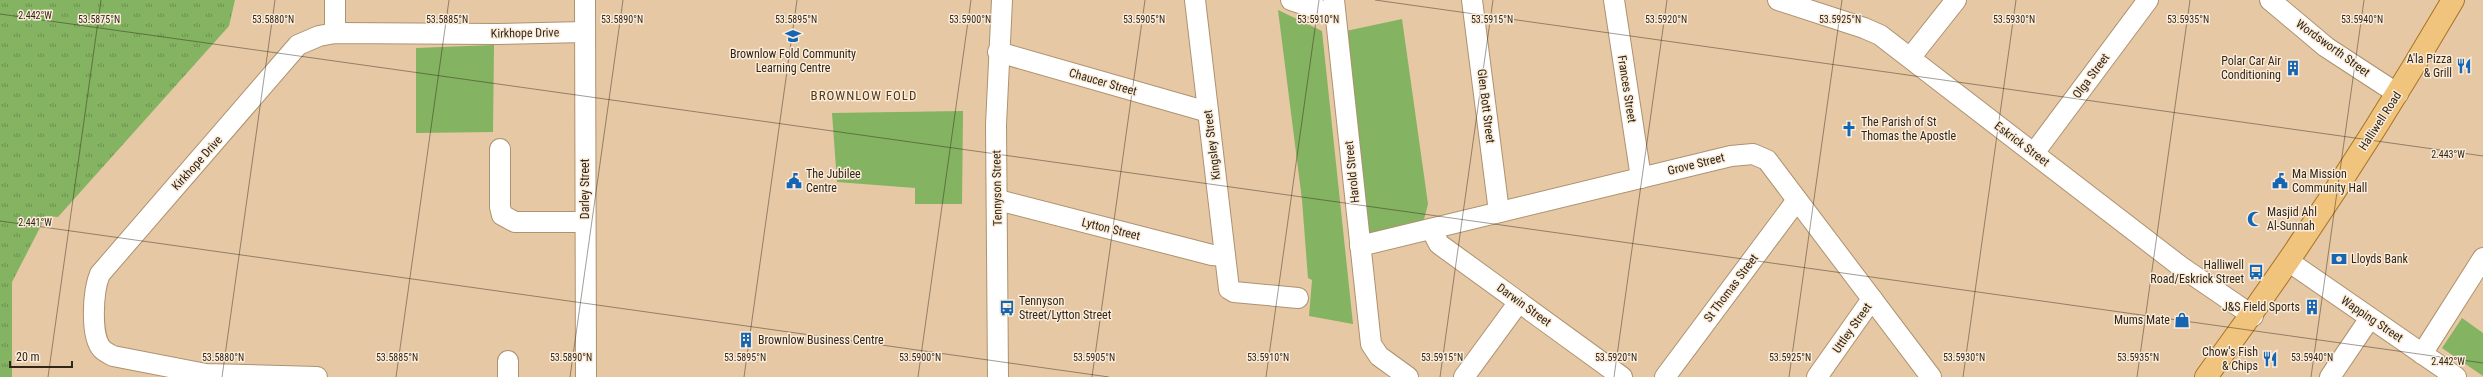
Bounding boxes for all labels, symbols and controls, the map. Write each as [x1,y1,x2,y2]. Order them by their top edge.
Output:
text: 2.442°W [18,10,52,21]
text: 53.5875°N [78,14,120,25]
text: 53.5880°N [252,14,294,25]
text: 53.5885°N [426,14,468,25]
text: 53.5890°N [601,14,643,25]
text: 53.5895°N [775,14,817,25]
text: 53.5900°N [949,14,991,25]
text: 53.5905°N [1123,14,1165,25]
text: 53.5910°N [1297,14,1339,25]
text: 53.5915°N [1471,14,1513,25]
text: 53.5920°N [1645,14,1687,25]
text: 53.5925°N [1819,14,1861,25]
text: 53.5930°N [1993,14,2035,25]
text: 53.5935°N [2167,14,2209,25]
text: 53.5940°N [2341,14,2383,25]
street label: Wordsworth Street [2293,16,2373,80]
street label: Kirkhope Drive [491,25,560,41]
school or university icon: Brownlow Fold Community Learning Centre [784,27,802,45]
place label: Brownlow Fold Community Learning Centre [730,47,856,75]
street label: Olga Street [2070,50,2113,101]
place label: A'la Pizza & Grill [2407,52,2452,80]
street label: Frances Street [1615,54,1639,124]
place label: Polar Car Air Conditioning [2221,54,2281,82]
restaurant icon: A'la Pizza & Grill [2455,57,2473,75]
building icon: Polar Car Air Conditioning [2284,59,2302,77]
street label: Chaucer Street [1068,66,1139,98]
street label: Glen Bott Street [1475,68,1498,144]
district label: BROWNLOW FOLD [811,88,917,103]
street label: Halliwell Road [2356,89,2404,153]
street label: Kingsley Street [1201,109,1223,181]
place label: The Parish of St Thomas the Apostle [1861,115,1956,143]
street label: Eskrick Street [1992,119,2053,169]
church icon: The Parish of St Thomas the Apostle [1840,120,1858,138]
street label: Kirkhope Drive [169,133,225,193]
street label: Harold Street [1342,140,1362,204]
street label: Tennyson Street [989,149,1005,226]
text: 2.443°W [2431,149,2465,160]
street label: Grove Street [1666,150,1726,178]
street label: Darley Street [578,158,592,219]
place label: The Jubilee Centre [806,167,861,195]
place label: Ma Mission Community Hall [2292,167,2367,195]
public building icon: The Jubilee Centre [785,172,803,190]
public building icon: Ma Mission Community Hall [2271,172,2289,190]
place label: Masjid Ahl Al-Sunnah [2267,205,2317,233]
mosque icon: Masjid Ahl Al-Sunnah [2246,210,2264,228]
street label: Lytton Street [1080,215,1142,243]
text: 2.441°W [18,217,52,228]
bank icon: Lloyds Bank [2330,250,2348,268]
street label: St Thomas Street [1701,251,1761,325]
place label: Lloyds Bank [2351,252,2409,266]
place label: Halliwell Road/Eskrick Street [2150,258,2244,286]
bus stop icon: Halliwell Road/Eskrick Street [2247,263,2265,281]
street label: Darwin Street [1494,281,1554,330]
street label: Wapping Street [2338,293,2406,345]
place label: Tennyson Street/Lytton Street [1019,294,1112,322]
building icon: J&S Field Sports [2303,298,2321,316]
bus stop icon: Tennyson Street/Lytton Street [998,299,1016,317]
street label: Uttley Street [1830,300,1875,356]
place label: J&S Field Sports [2222,300,2300,314]
shop icon: Mums Mate [2173,311,2191,329]
place label: Mums Mate [2114,313,2170,327]
building icon: Brownlow Business Centre [737,331,755,349]
place label: Brownlow Business Centre [758,333,884,347]
scale bar [10,343,72,369]
place label: Chow's Fish & Chips [2202,345,2258,373]
text: 20 m [16,350,40,364]
restaurant icon: Chow's Fish & Chips [2261,350,2279,368]
text: 53.5880°N [202,352,244,363]
text: 53.5885°N [376,352,418,363]
text: 53.5890°N [550,352,592,363]
text: 53.5895°N [724,352,766,363]
text: 53.5900°N [899,352,941,363]
text: 53.5905°N [1073,352,1115,363]
text: 53.5910°N [1247,352,1289,363]
text: 53.5915°N [1421,352,1463,363]
text: 53.5920°N [1595,352,1637,363]
text: 53.5925°N [1769,352,1811,363]
text: 53.5930°N [1943,352,1985,363]
text: 53.5935°N [2117,352,2159,363]
text: 53.5940°N [2291,352,2333,363]
text: 2.442°W [2431,356,2465,367]

